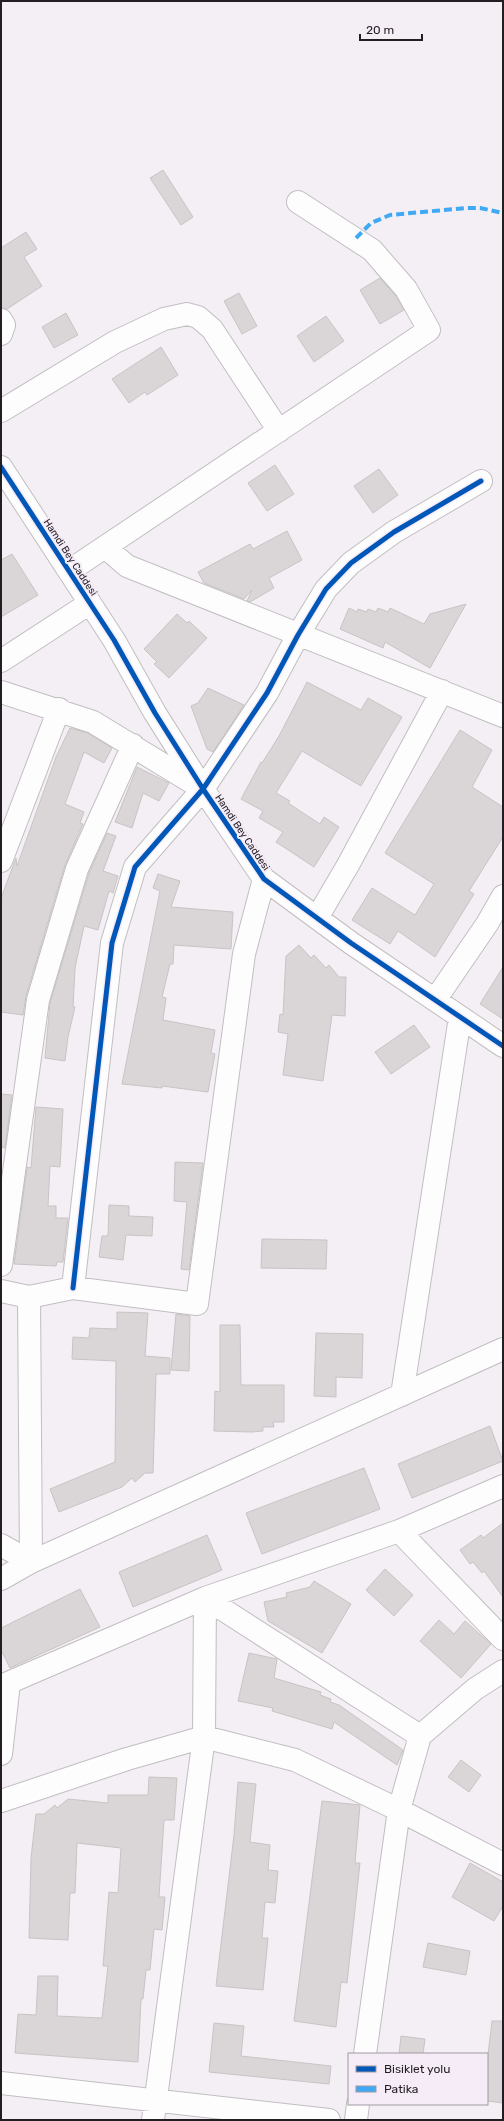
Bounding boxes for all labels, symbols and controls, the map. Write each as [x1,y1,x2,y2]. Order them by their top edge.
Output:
scale bar [360,16,422,42]
text: 20 m [366,23,394,37]
street label: Hamdi Bey Caddesi [41,517,100,598]
street label: Hamdi Bey Caddesi [212,792,272,873]
legend [348,2053,488,2105]
text: Bisiklet yolu [384,2062,450,2076]
text: Patika [384,2082,418,2096]

